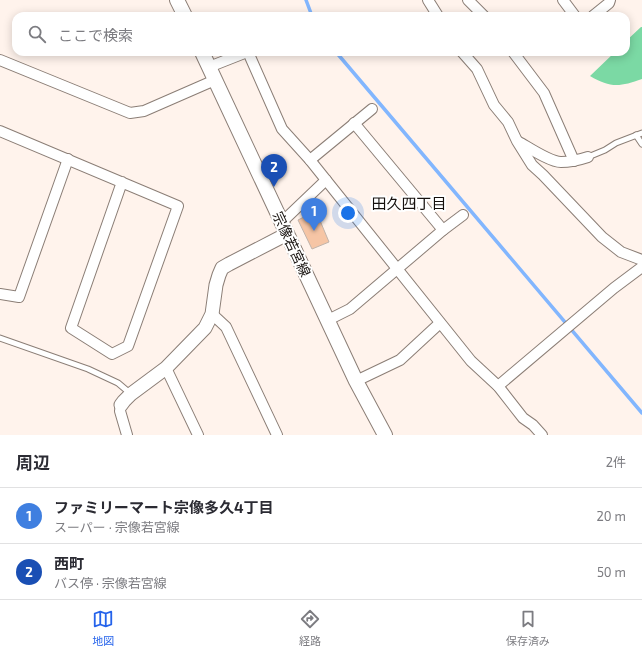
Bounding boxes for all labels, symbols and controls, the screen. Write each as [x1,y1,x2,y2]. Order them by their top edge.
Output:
search box [12,12,630,56]
icon: search [26,23,48,45]
text: ここで検索 [58,26,133,44]
pin: 2 [261,154,287,187]
district label: 田久四丁目 [371,194,447,212]
pin: 1 [301,198,327,231]
your location [338,203,358,223]
street label: 宗像若宮線 [270,209,314,279]
text: 周辺 [16,452,50,472]
text: 2件 [606,454,626,470]
text: ファミリーマート宗像多久4丁目 [54,498,274,516]
text: 1 [26,508,32,524]
text: 20 m [597,508,626,524]
text: スーパー · 宗像若宮線 [54,519,180,535]
text: 西町 [54,554,84,572]
text: 2 [25,564,33,580]
text: 50 m [597,564,626,580]
text: バス停 · 宗像若宮線 [54,575,167,591]
tab: 地図 [92,608,114,648]
tab: 経路 [299,608,321,648]
tab: 保存済み [506,608,550,648]

